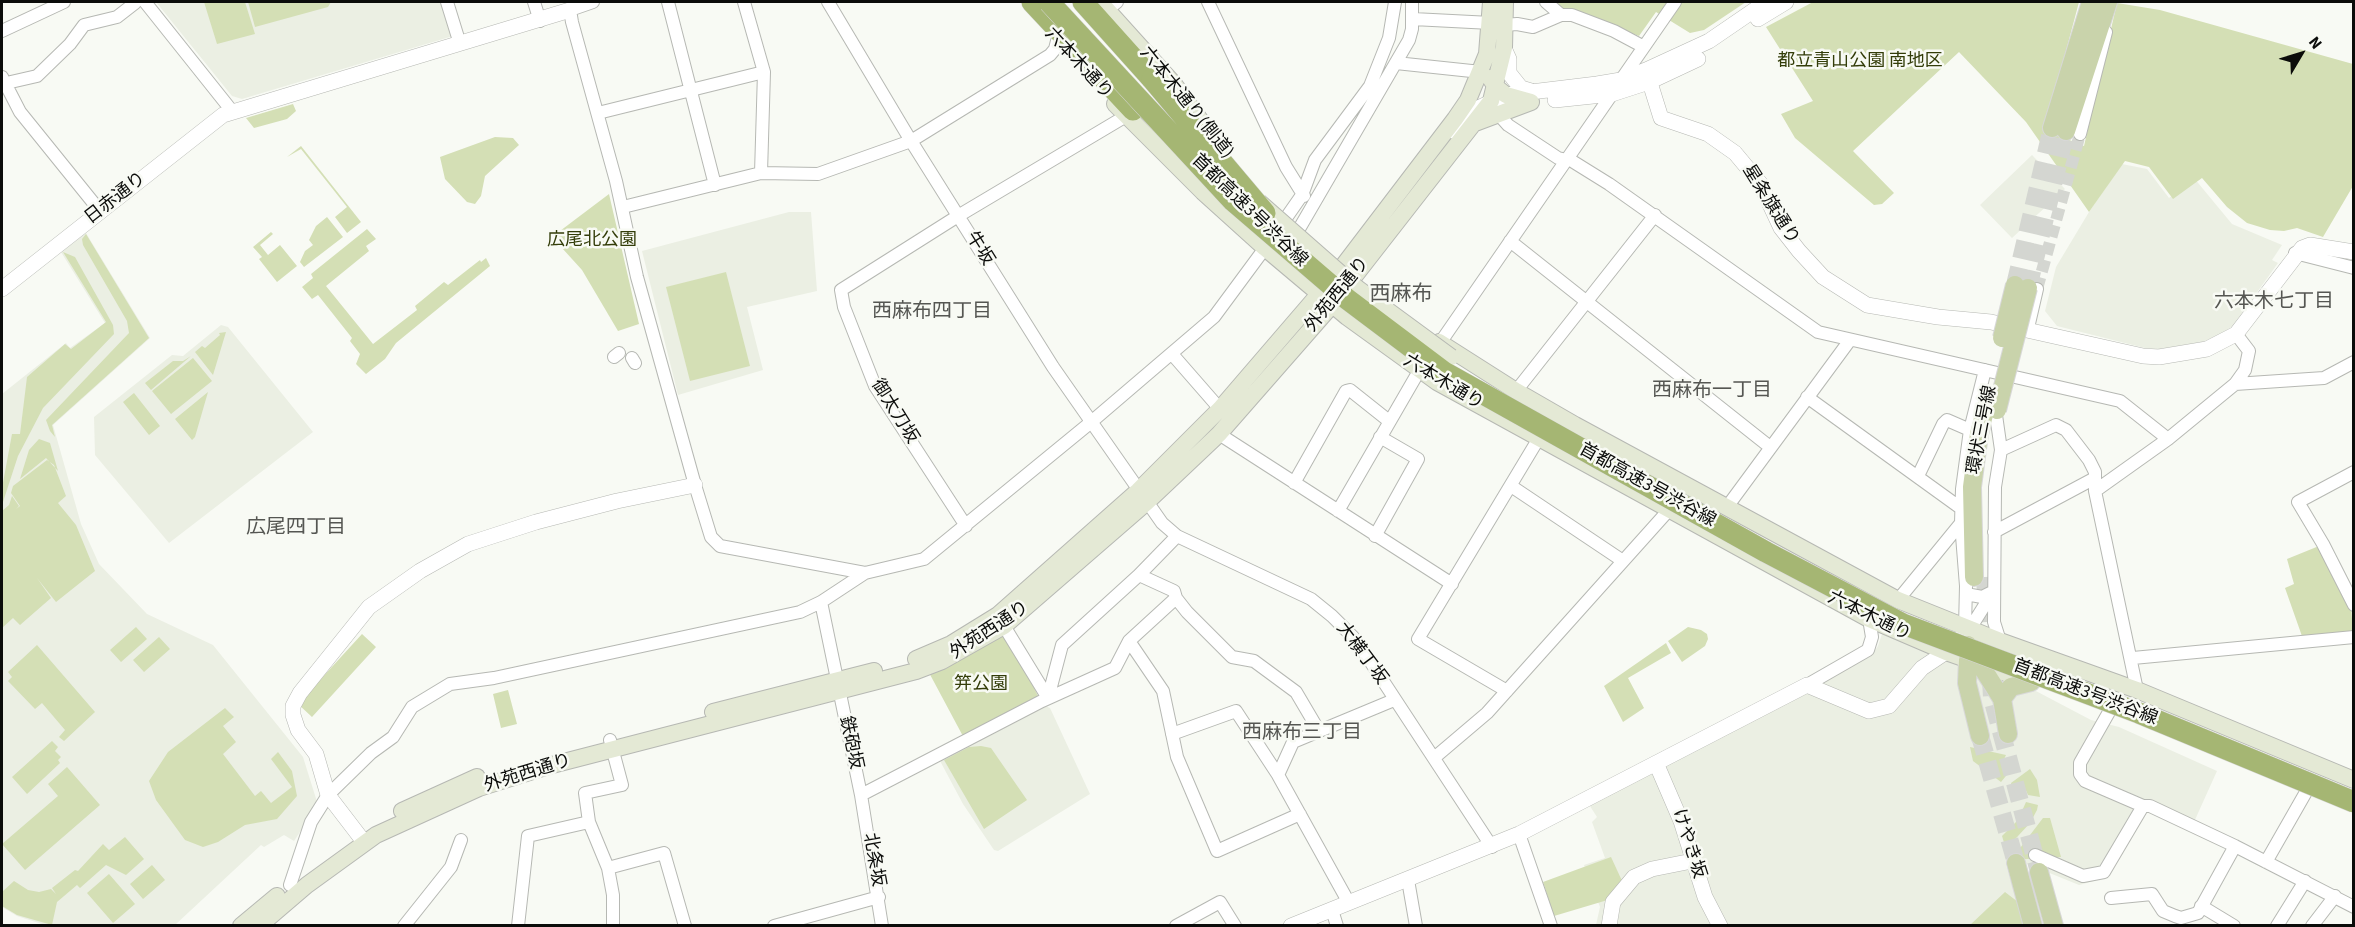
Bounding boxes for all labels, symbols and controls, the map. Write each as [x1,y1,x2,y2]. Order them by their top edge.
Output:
street label: 六本木通り [1039,24,1117,104]
north arrow [2271,24,2331,84]
text: N [2303,32,2327,54]
street label: 六本木通り(側道) [1135,43,1237,163]
park label: 都立青山公園 南地区 [1777,51,1943,73]
street label: 首都高速3号渋谷線 [1186,150,1312,272]
street label: 星条旗通り [1737,161,1803,249]
street label: 日赤通り [81,168,151,230]
street label: 牛坂 [960,228,998,270]
park label: 広尾北公園 [547,230,637,252]
street label: 外苑西通り [1301,253,1375,337]
district label: 西麻布 [1370,282,1432,308]
district label: 六本木七丁目 [2214,291,2334,315]
district label: 西麻布四丁目 [872,301,992,325]
street label: 六本木通り [1399,351,1487,415]
street label: 御太刀坂 [866,376,922,448]
district label: 西麻布一丁目 [1652,380,1772,404]
street label: 環状三号線 [1964,384,2002,476]
street label: 首都高速3号渋谷線 [1575,439,1719,533]
district label: 広尾四丁目 [246,517,346,541]
street label: 六本木通り [1824,588,1914,646]
street label: 外苑西通り [946,597,1034,665]
street label: 大横丁坂 [1331,619,1391,689]
street label: 首都高速3号渋谷線 [2010,656,2160,730]
park label: 笄公園 [954,674,1008,696]
street label: 鉄砲坂 [834,714,866,772]
district label: 西麻布三丁目 [1242,722,1362,746]
street label: 外苑西通り [482,751,574,797]
street label: けやき坂 [1667,806,1709,882]
street label: 北条坂 [858,832,888,888]

